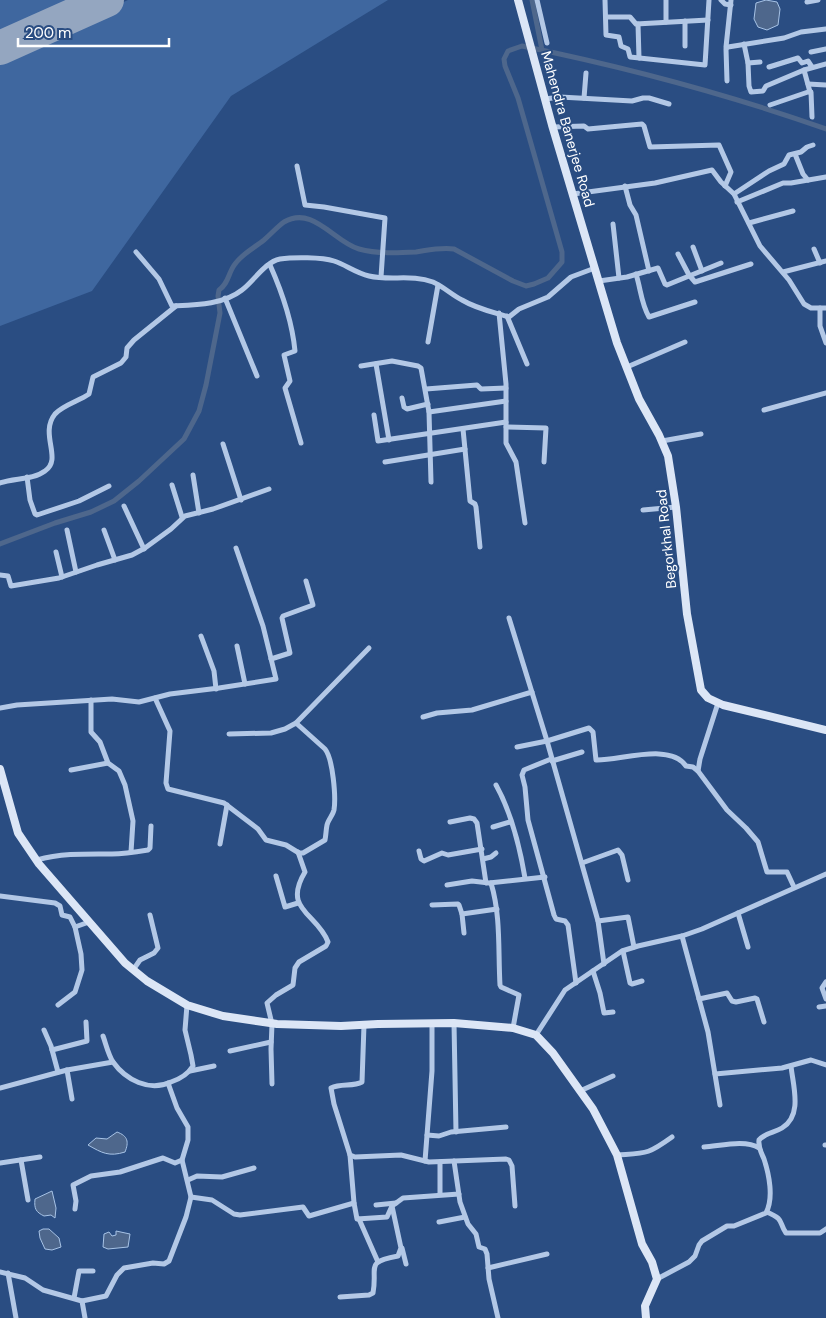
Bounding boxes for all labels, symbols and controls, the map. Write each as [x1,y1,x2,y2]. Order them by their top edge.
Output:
scale bar [18,15,169,47]
text: 200 m [25,23,71,43]
street label: Mahendra Banerjee Road [537,49,599,209]
street label: Begorkhal Road [652,489,680,589]

